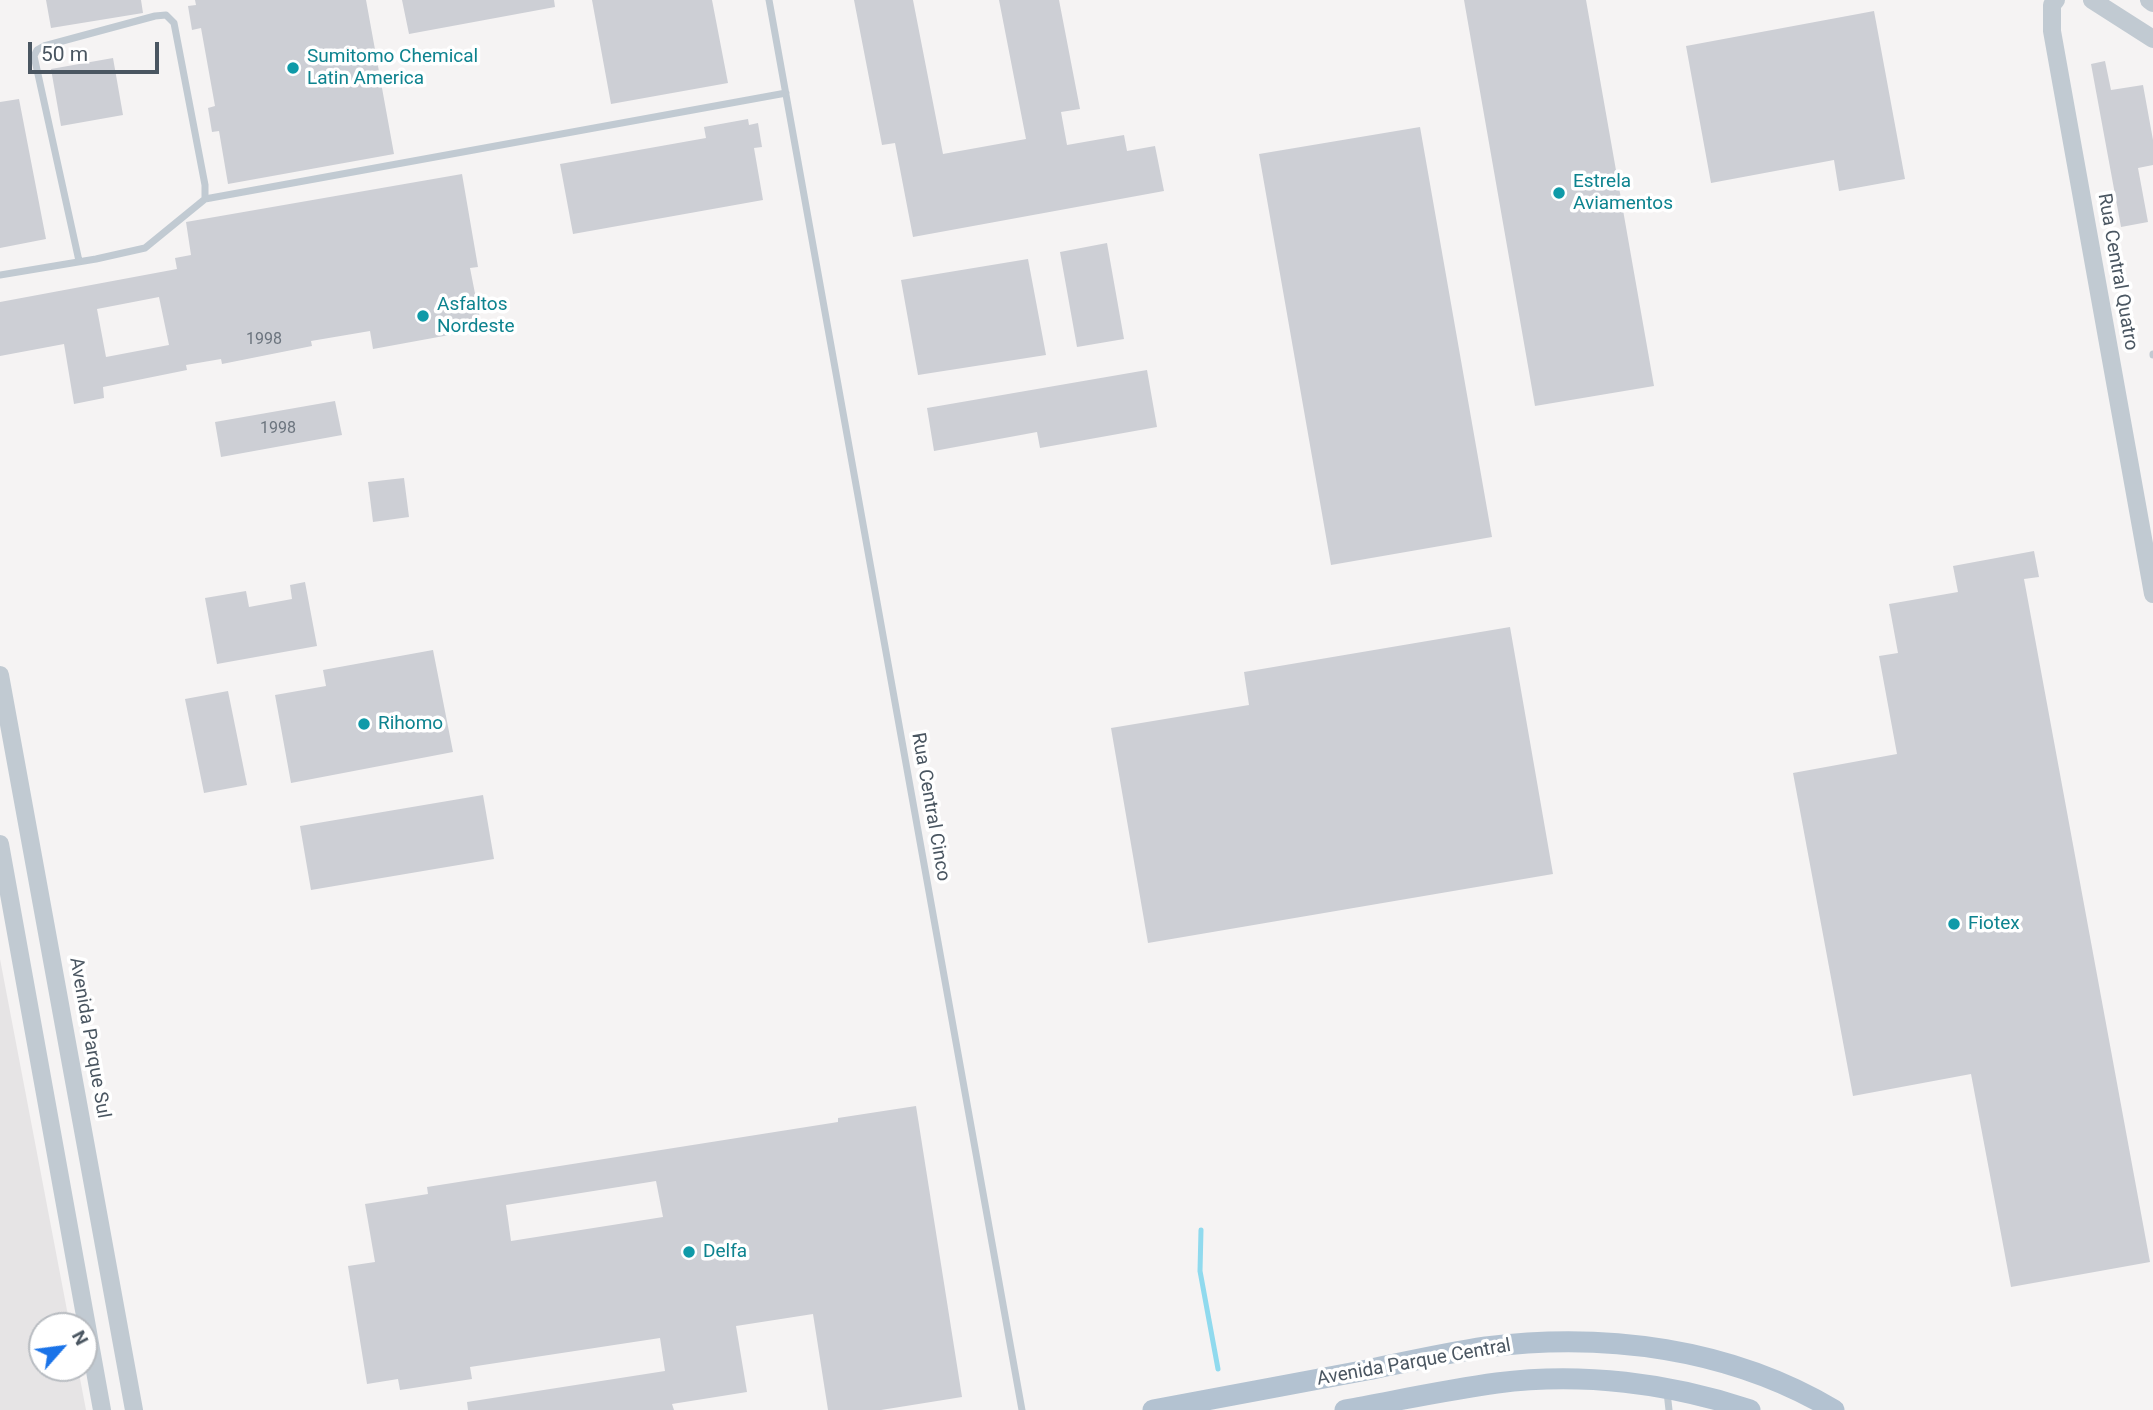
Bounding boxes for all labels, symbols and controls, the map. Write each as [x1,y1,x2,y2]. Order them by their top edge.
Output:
scale bar [32,28,163,72]
text: 50 m [41,42,88,66]
place label: Sumitomo Chemical Latin America [307,46,478,90]
marker: Sumitomo Chemical Latin America [285,60,301,76]
place label: Estrela Aviamentos [1573,171,1673,215]
marker: Estrela Aviamentos [1551,185,1567,201]
street label: Rua Central Quatro [2092,192,2142,352]
place label: Asfaltos Nordeste [437,294,515,338]
marker: Asfaltos Nordeste [415,308,431,324]
house number: 1998 [246,330,282,350]
house number: 1998 [260,419,296,439]
place label: Rihomo [378,713,443,735]
marker: Rihomo [356,716,372,732]
street label: Rua Central Cinco [906,731,954,883]
place label: Fiotex [1968,913,2020,935]
marker: Fiotex [1946,916,1962,932]
street label: Avenida Parque Sul [64,956,114,1120]
place label: Delfa [703,1241,747,1263]
marker: Delfa [681,1244,697,1260]
north arrow [28,1312,98,1382]
text: N [67,1327,94,1349]
street label: Avenida Parque Central [1315,1335,1513,1391]

